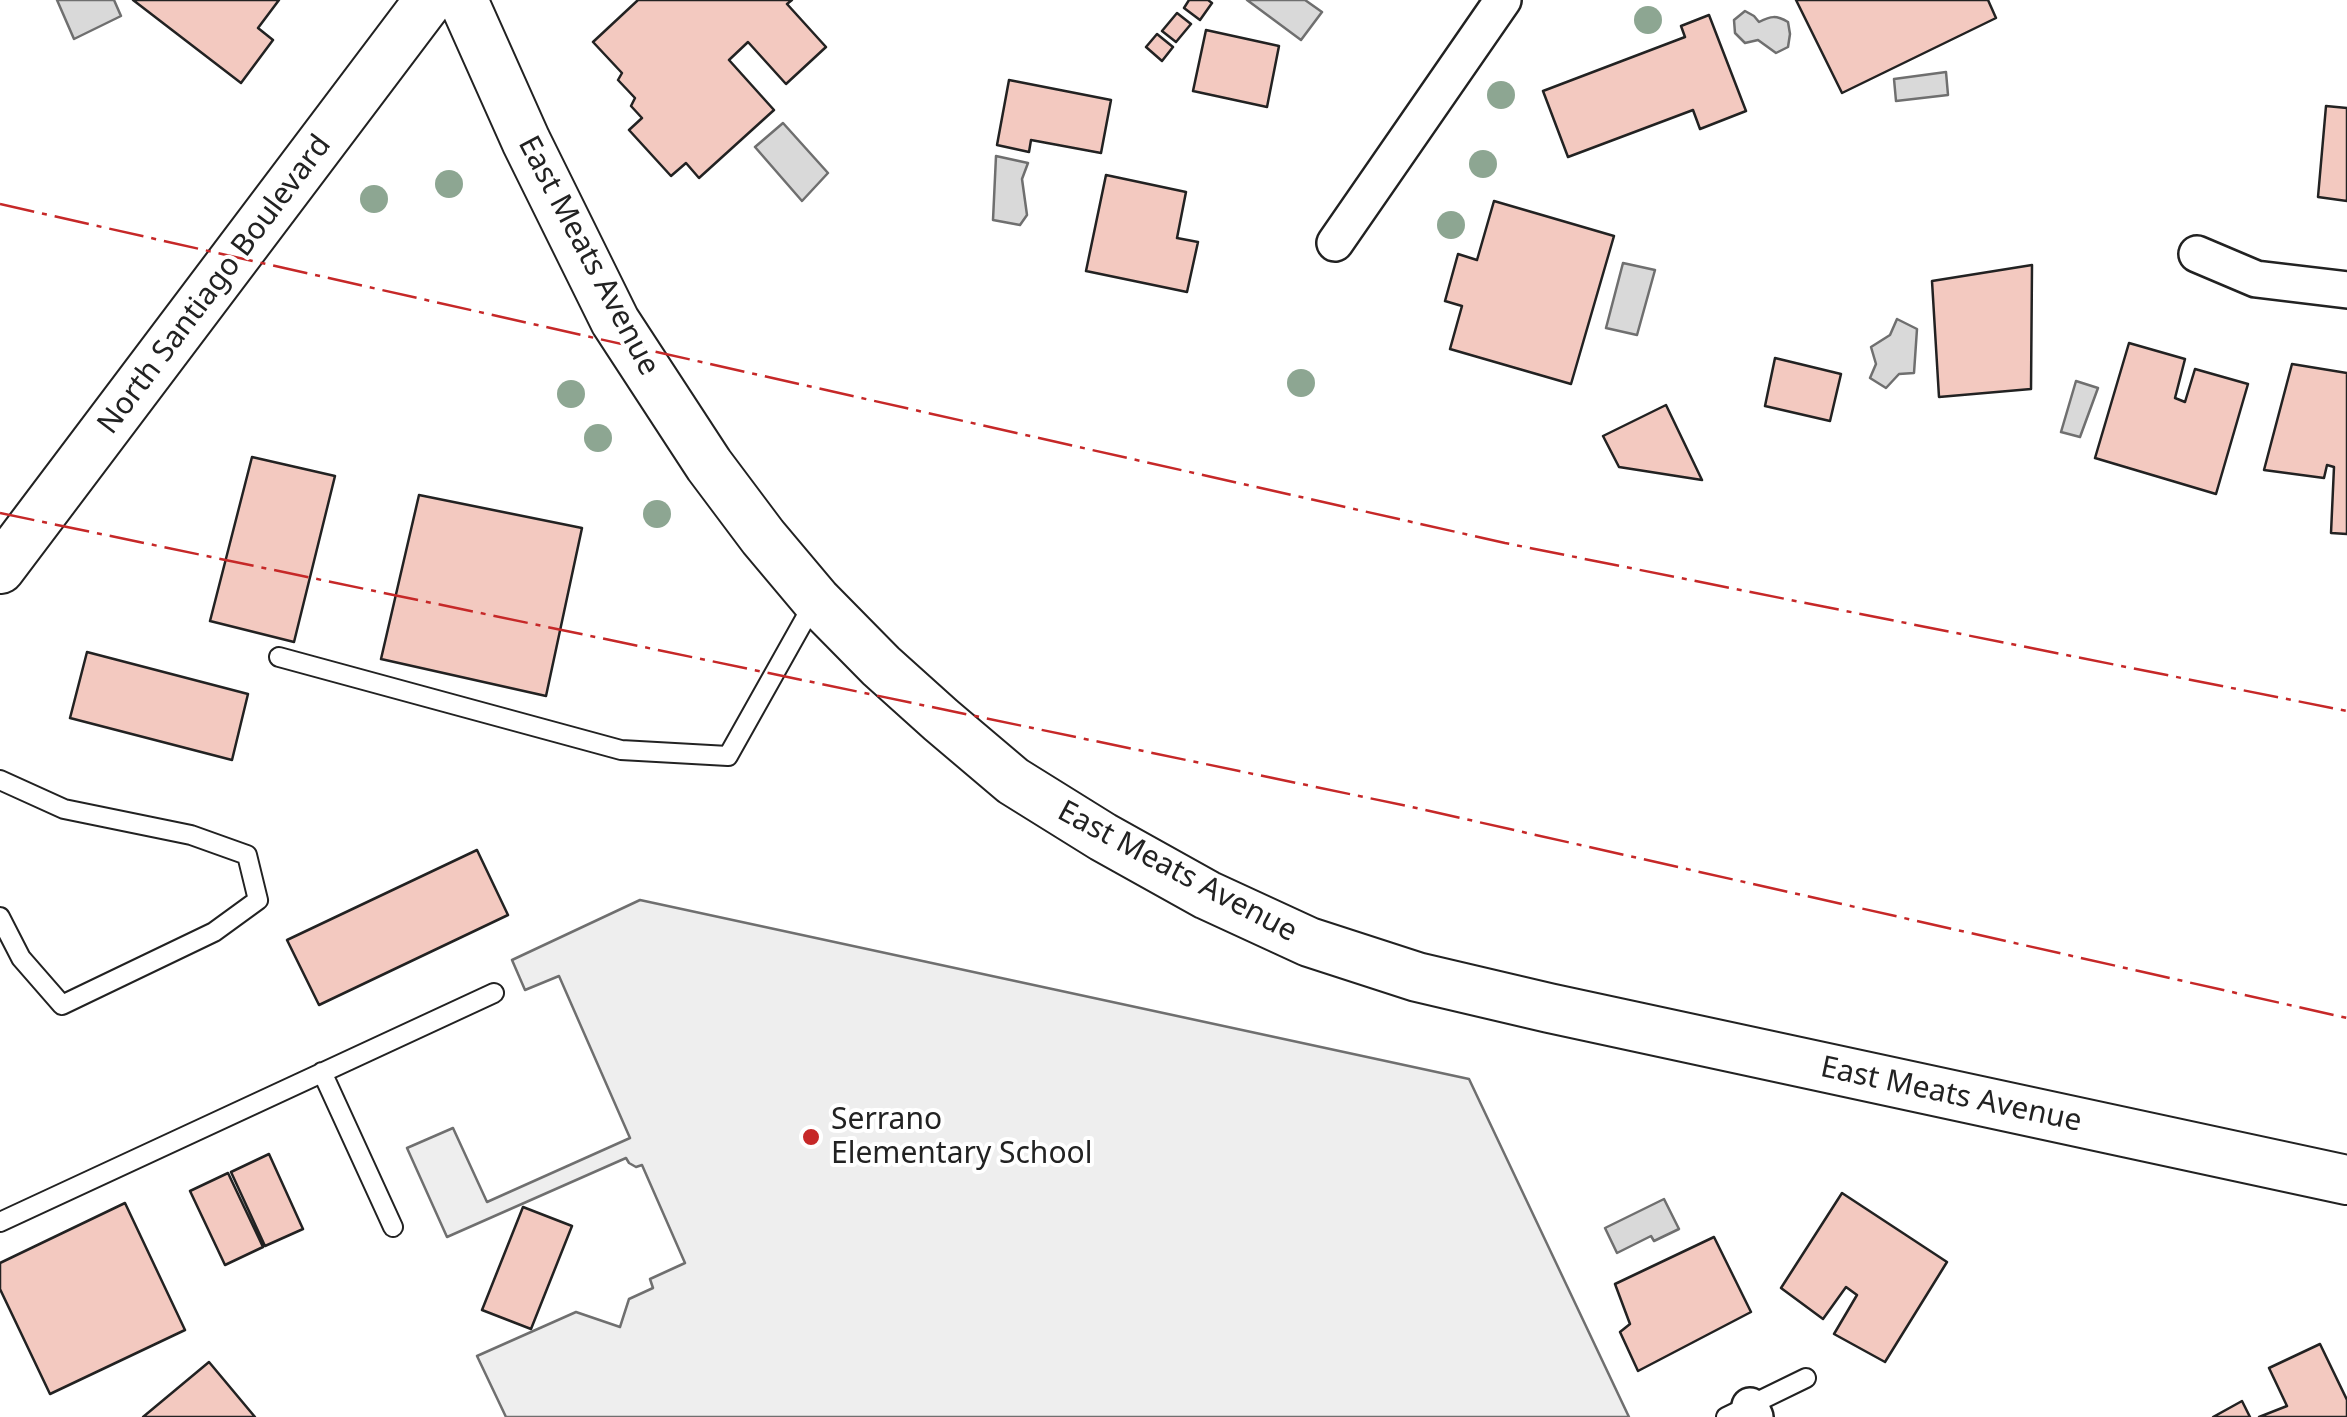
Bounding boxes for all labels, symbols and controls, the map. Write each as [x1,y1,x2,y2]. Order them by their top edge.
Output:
street label: North Santiago Boulevard [91,129,339,441]
street label: East Meats Avenue [510,130,666,382]
street label: East Meats Avenue [1051,794,1303,950]
street label: East Meats Avenue [1817,1050,2085,1140]
place label: Serrano Elementary School [831,1102,1092,1172]
marker: Serrano Elementary School [800,1126,822,1148]

